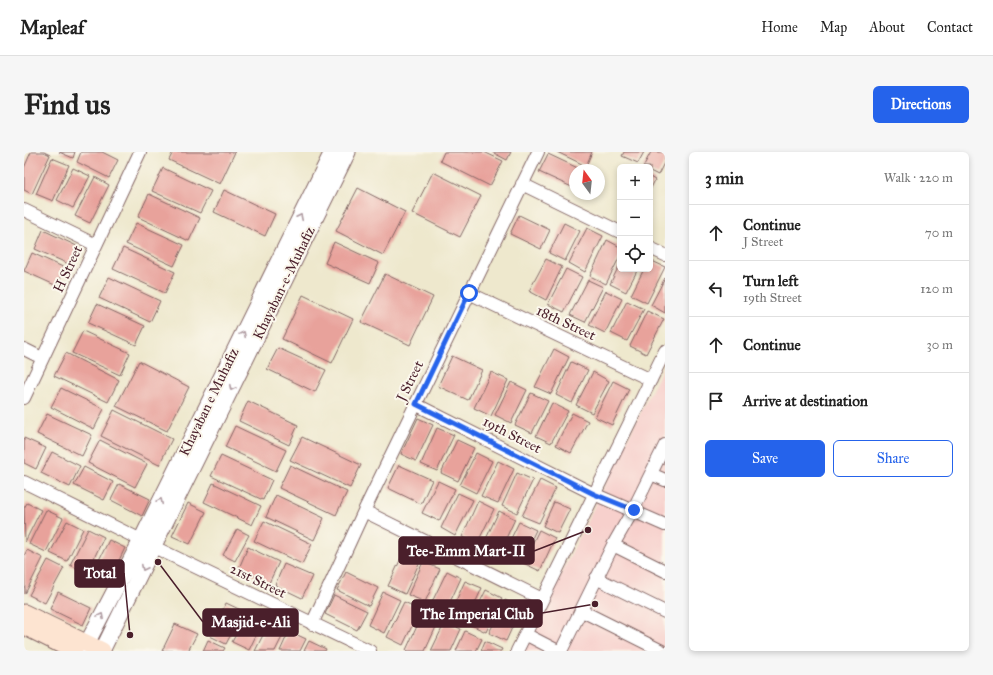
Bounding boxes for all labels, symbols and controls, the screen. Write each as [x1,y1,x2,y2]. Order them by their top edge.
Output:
text: Mapleaf [20,16,84,39]
text: Home [761,19,798,36]
text: Map [820,19,847,36]
text: About [869,19,905,36]
text: Contact [927,19,973,36]
button: Directions [873,86,969,123]
text: Find us [24,87,110,122]
north arrow [569,164,605,200]
map controls [617,164,653,272]
button: + [617,164,653,200]
text: 3 min [705,168,744,189]
text: Walk · 220 m [884,170,953,186]
button: − [617,200,653,236]
one-way arrow [295,214,303,221]
text: Continue [743,216,801,234]
icon: ahead [705,222,727,244]
street label: Khayaban-e-Muhafiz [249,223,319,342]
text: 70 m [925,225,953,241]
text: J Street [743,234,783,250]
button: locate [617,236,653,272]
street label: H Street [50,243,86,295]
text: Turn left [743,272,799,290]
icon: left [705,278,727,300]
text: 120 m [920,281,953,297]
route start [460,284,478,302]
text: 19th Street [743,290,802,306]
street label: 18th Street [534,302,598,344]
one-way arrow [238,330,245,338]
icon: ahead [705,334,727,356]
text: Continue [743,336,801,354]
text: 30 m [927,337,953,353]
street label: Khayaban e Muhafiz [175,345,243,459]
street label: J Street [392,358,428,406]
one-way arrow [229,384,237,392]
icon: arrive [705,390,727,412]
text: Arrive at destination [743,392,868,410]
street label: 19th Street [480,413,544,457]
button: Save [705,440,825,477]
button: Share [833,440,953,477]
one-way arrow [156,497,163,505]
route end [625,501,643,519]
callout: Tee-Emm Mart-II [399,537,534,564]
text: Tee-Emm Mart-II [406,542,526,560]
callout: Total [75,560,124,587]
street label: 21st Street [227,560,289,602]
text: Total [83,564,117,582]
one-way arrow [141,564,149,571]
callout: The Imperial Club [412,600,542,627]
text: The Imperial Club [419,605,535,624]
callout: Masjid-e-Ali [203,609,298,636]
one-way arrow [96,613,104,621]
text: Masjid-e-Ali [211,613,292,632]

